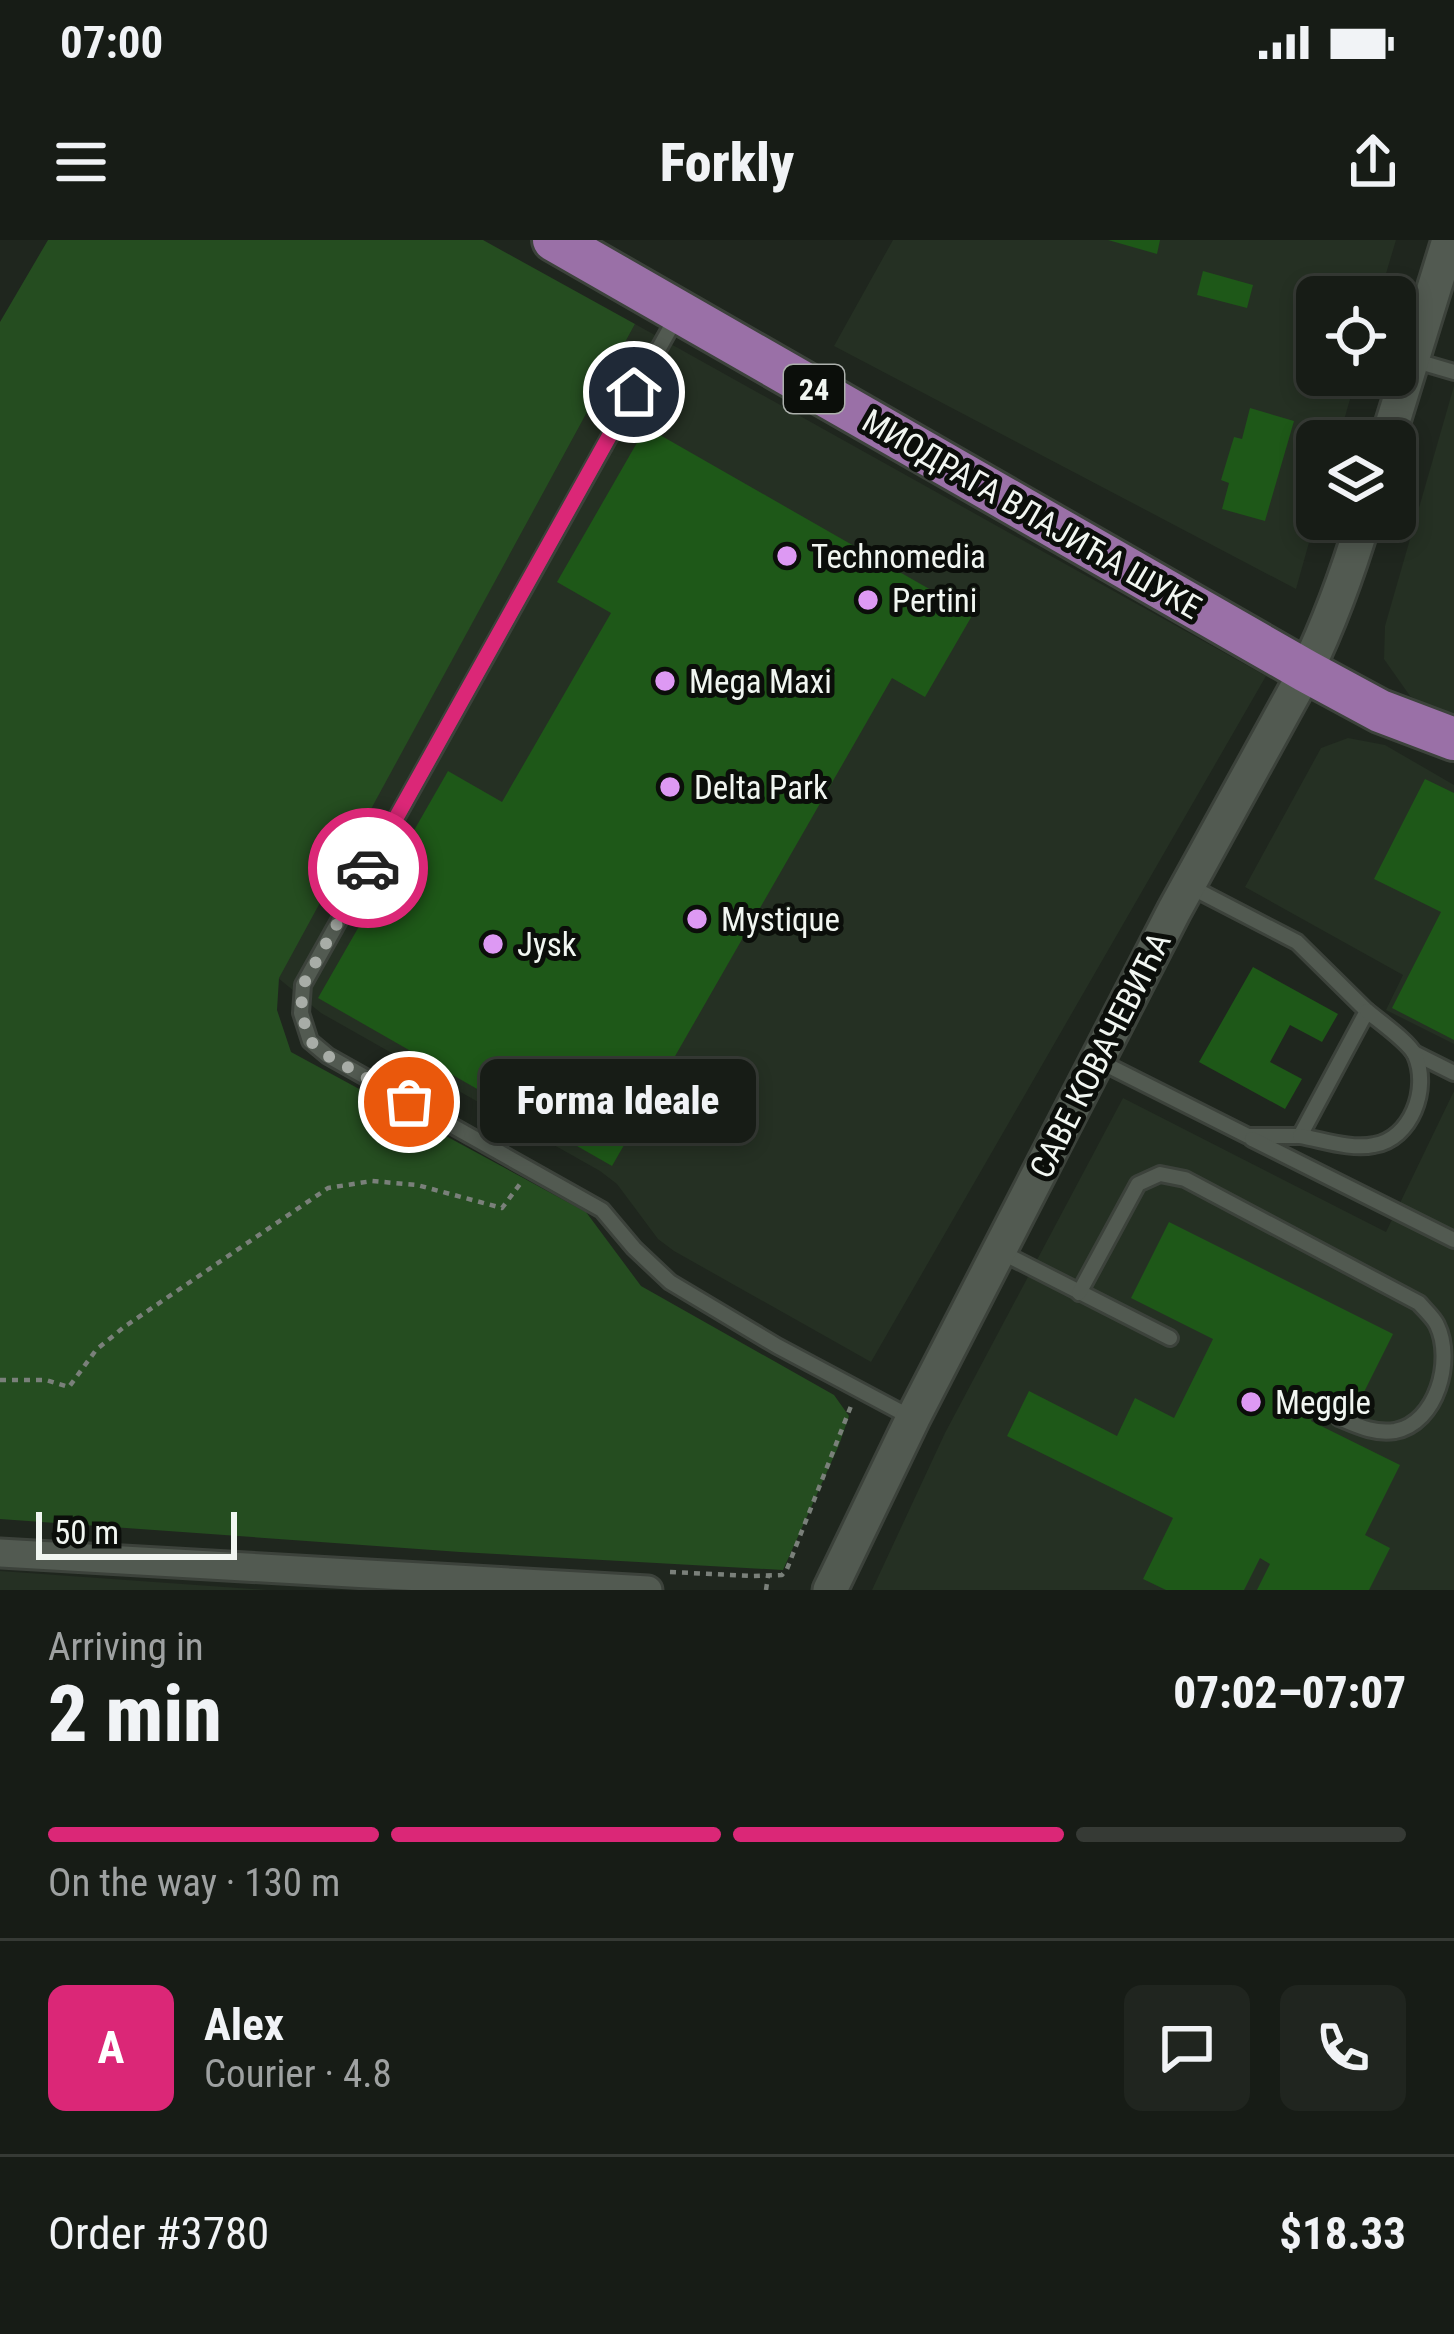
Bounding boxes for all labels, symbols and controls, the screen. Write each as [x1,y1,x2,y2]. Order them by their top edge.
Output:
text: 07:00 [60,16,163,69]
icon: menu [48,129,114,195]
icon: share [1340,129,1406,195]
text: Forkly [660,131,794,194]
map controls [1296,276,1416,540]
button: locate [1296,276,1416,396]
pin [583,341,685,443]
icon: home [601,359,667,425]
road number: 24 [784,365,844,413]
street label: МИОДРАГА ВЛАЈИЋА ШУКЕ [856,401,1208,627]
button: layers [1296,420,1416,540]
place label: Technomedia [811,537,986,576]
marker: Technomedia [774,543,800,569]
place label: Pertini [892,581,977,620]
marker: Pertini [855,587,881,613]
place label: Mega Maxi [689,662,832,701]
marker: Mega Maxi [652,668,678,694]
place label: Delta Park [694,768,828,807]
marker: Delta Park [657,774,683,800]
courier [308,808,428,928]
icon: car [335,835,401,901]
place label: Mystique [721,900,840,939]
marker: Mystique [684,906,710,932]
place label: Jysk [517,925,577,964]
street label: САВЕ КОВАЧЕВИЋА [1021,926,1179,1184]
marker: Jysk [480,931,506,957]
pin [358,1051,460,1153]
callout: Forma Ideale [481,1060,757,1144]
icon: bag [376,1069,442,1135]
text: Forma Ideale [517,1078,719,1124]
place label: Meggle [1275,1383,1371,1422]
marker: Meggle [1238,1389,1264,1415]
scale bar [36,1506,237,1559]
text: 50 m [54,1513,119,1552]
text: Arriving in [48,1624,204,1670]
text: 07:02–07:07 [1173,1666,1406,1719]
text: 2 min [48,1669,222,1760]
text: On the way · 130 m [48,1860,340,1906]
button: chat [1124,1985,1250,2111]
button: phone [1280,1985,1406,2111]
text: Alex [204,1998,284,2051]
text: A [98,2021,124,2074]
text: Courier · 4.8 [204,2051,392,2097]
text: Order #3780 [48,2207,269,2260]
text: $18.33 [1279,2207,1406,2260]

